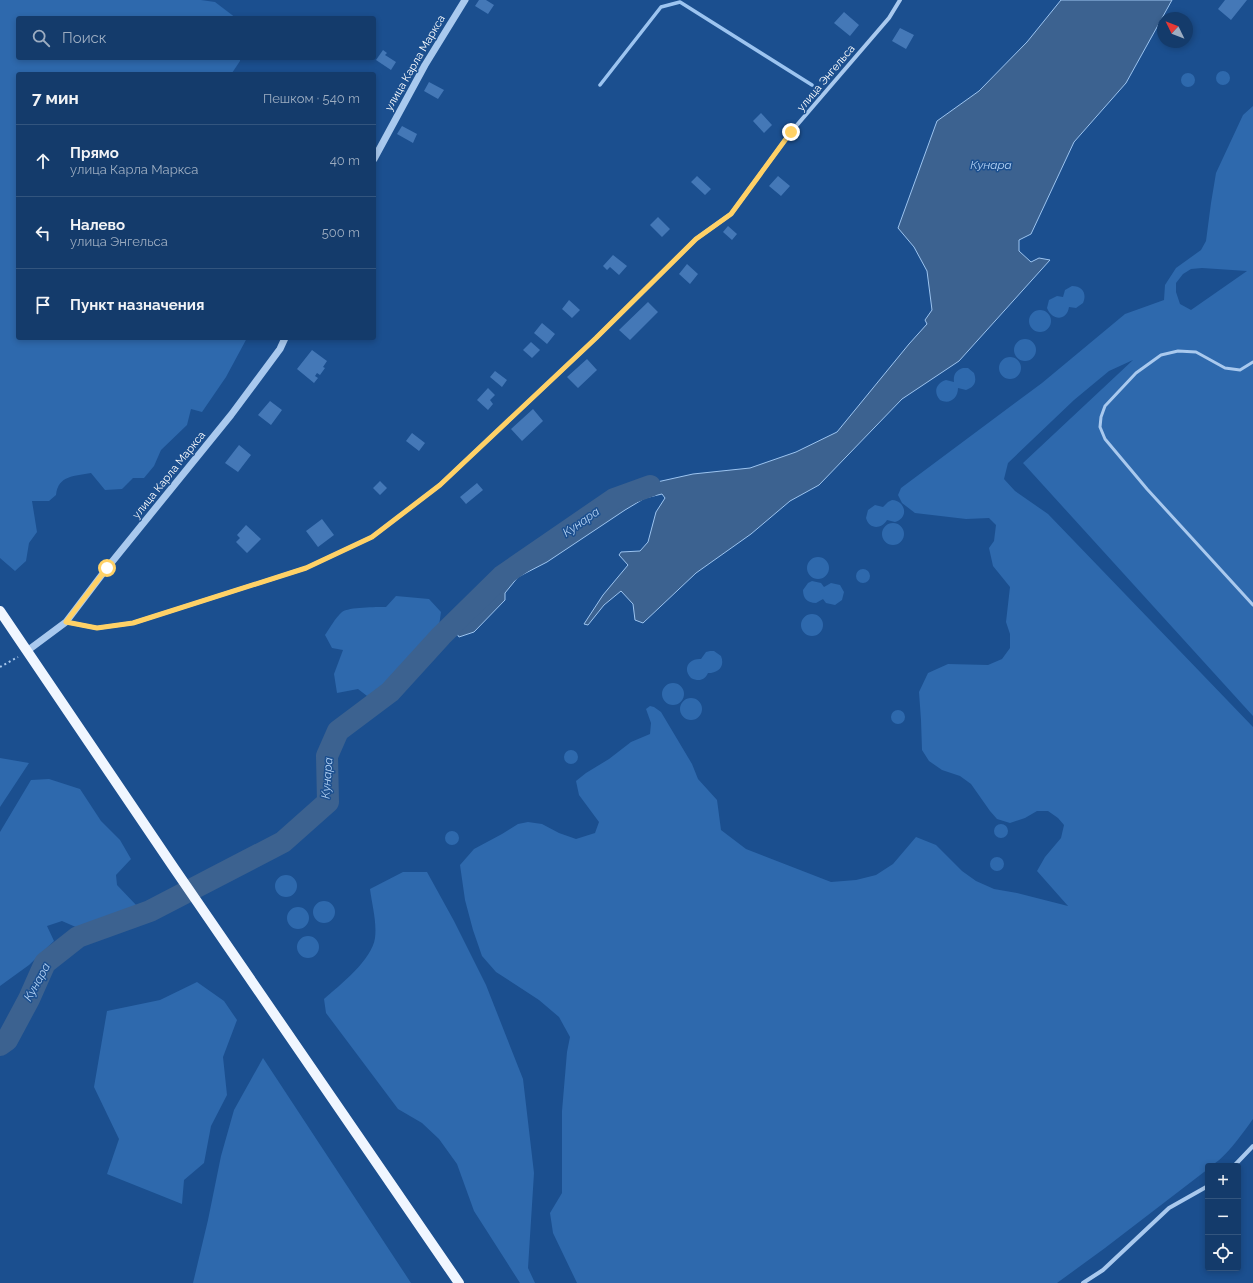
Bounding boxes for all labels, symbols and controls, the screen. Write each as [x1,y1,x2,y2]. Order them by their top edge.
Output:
north arrow [1157,12,1193,48]
street label: улица Карла Маркса [382,13,448,113]
search box [16,16,376,60]
icon: search [30,27,52,49]
text: Поиск [62,29,107,47]
street label: улица Энгельса [794,42,858,114]
text: 7 мин [32,88,79,108]
text: Пешком · 540 m [263,91,360,106]
route end [782,123,800,141]
text: Прямо [70,144,119,162]
icon: ahead [32,150,54,172]
text: 40 m [330,153,360,168]
water label: Кунара [970,158,1012,172]
text: улица Карла Маркса [70,162,198,177]
text: Налево [70,216,125,234]
icon: left [32,222,54,244]
text: 500 m [322,225,360,240]
text: улица Энгельса [70,234,168,249]
icon: arrive [32,294,54,316]
text: Пункт назначения [70,296,204,314]
street label: улица Карла Маркса [130,429,208,521]
water label: Кунара [560,504,602,540]
route start [98,559,116,577]
water label: Кунара [319,757,335,799]
water label: Кунара [21,960,53,1004]
map controls [1205,1163,1241,1271]
button: + [1205,1163,1241,1199]
button: − [1205,1199,1241,1235]
button: locate [1205,1235,1241,1271]

